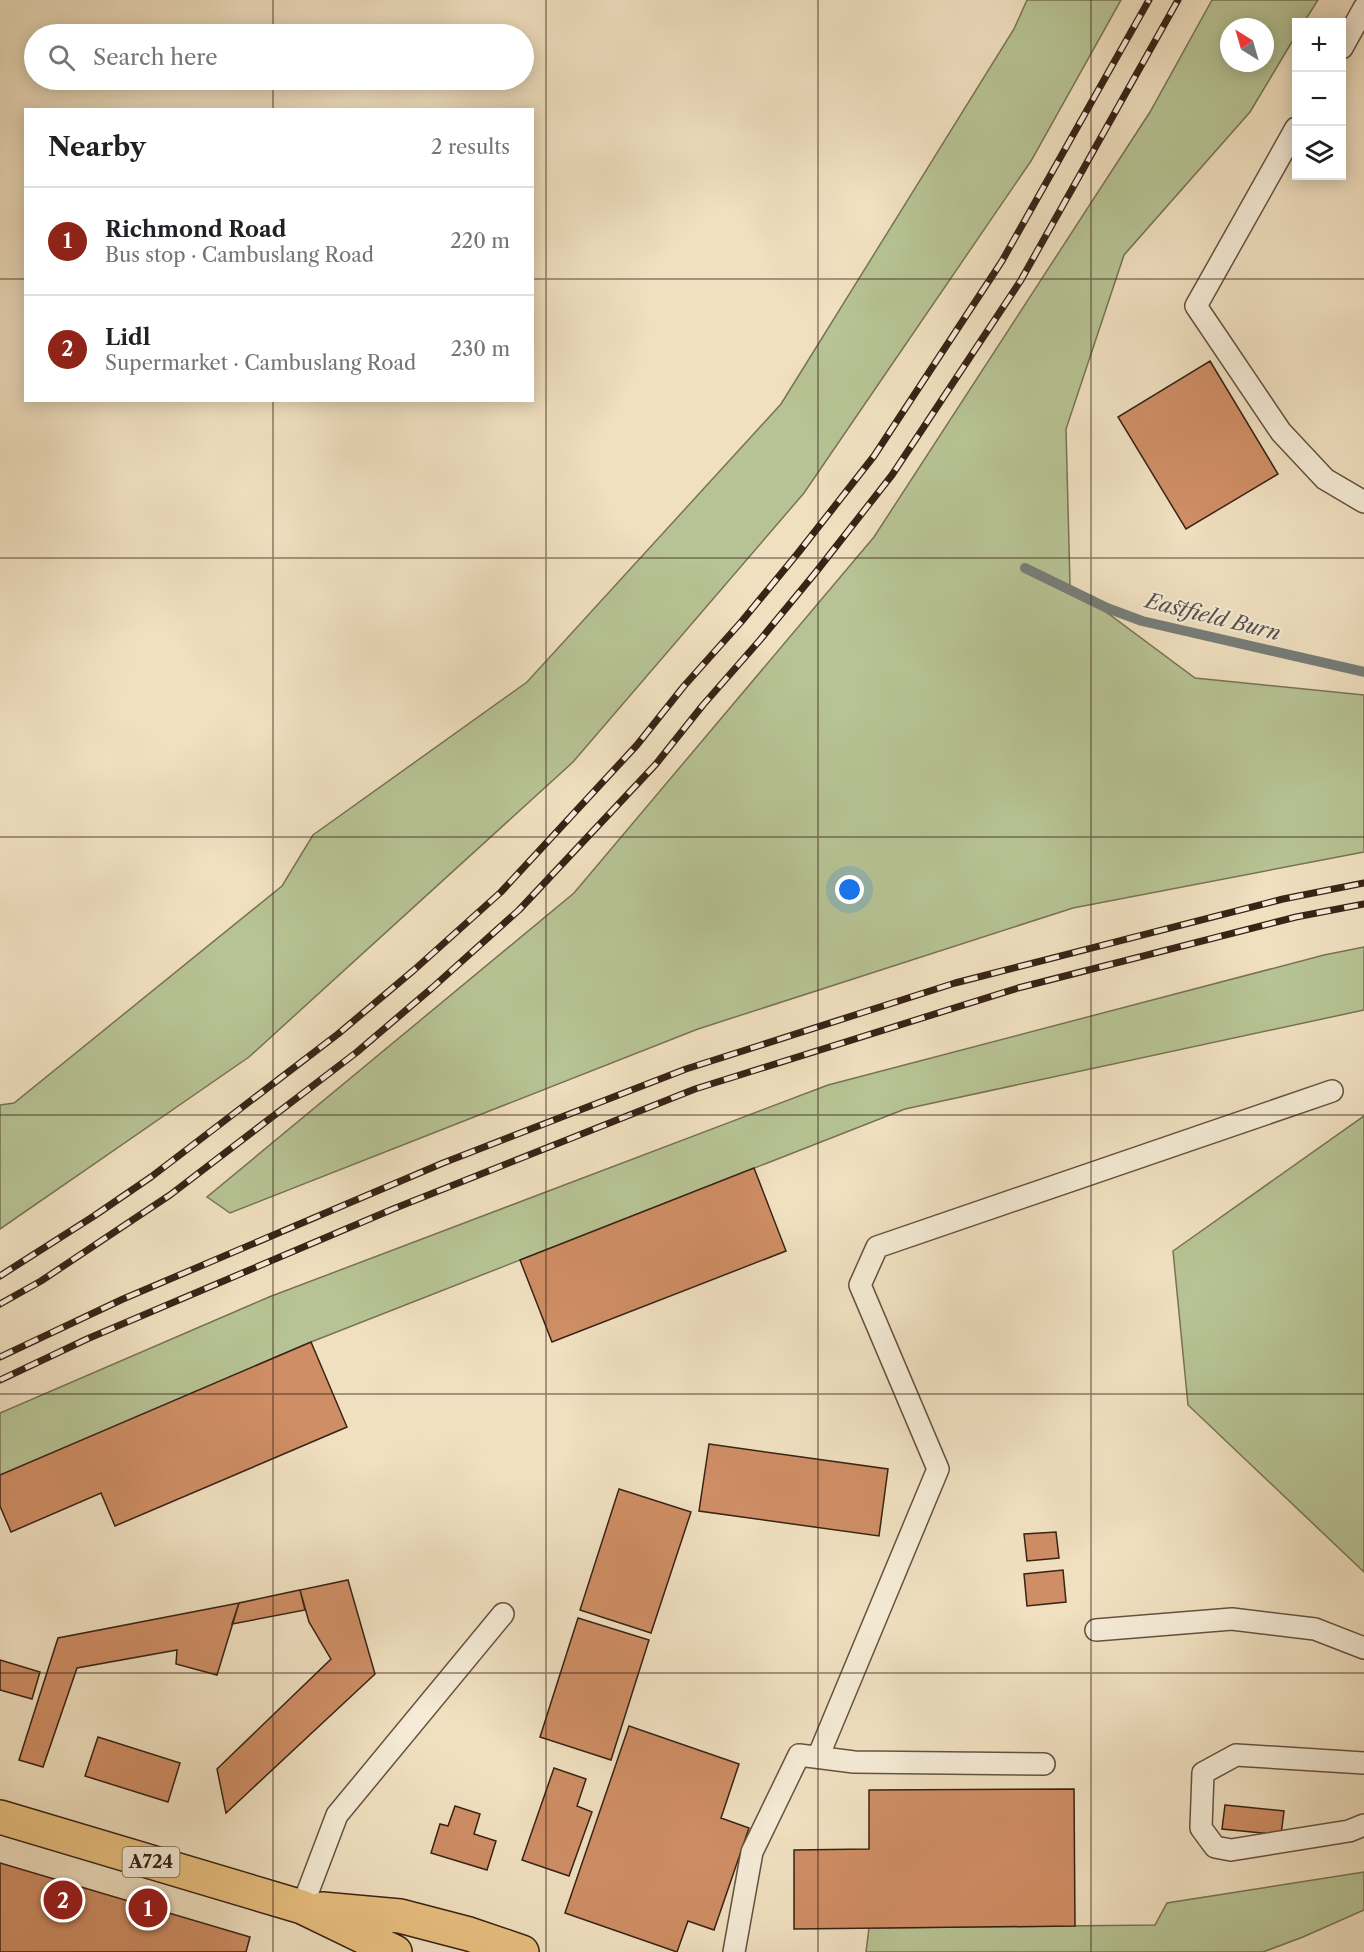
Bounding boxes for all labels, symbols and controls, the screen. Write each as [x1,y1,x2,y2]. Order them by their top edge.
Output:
north arrow [1220,18,1274,72]
map controls [1292,18,1346,180]
button: + [1292,18,1346,72]
search box [24,24,534,90]
icon: search [45,41,78,74]
text: Search here [93,44,218,71]
button: − [1292,72,1346,126]
button: layers [1292,126,1346,180]
text: Nearby [48,131,146,163]
text: 2 results [431,135,510,159]
text: Richmond Road [105,216,286,243]
text: 1 [63,229,72,253]
text: 220 m [450,229,510,253]
text: Bus stop · Cambuslang Road [105,243,374,267]
text: Lidl [105,324,150,351]
text: 2 [62,337,73,361]
text: 230 m [451,337,510,361]
text: Supermarket · Cambuslang Road [105,351,416,375]
water label: Eastfield Burn [1141,587,1283,645]
your location [835,875,864,904]
road number: A724 [122,1847,180,1877]
pin: 2 [44,1878,82,1922]
pin: 1 [128,1886,168,1930]

